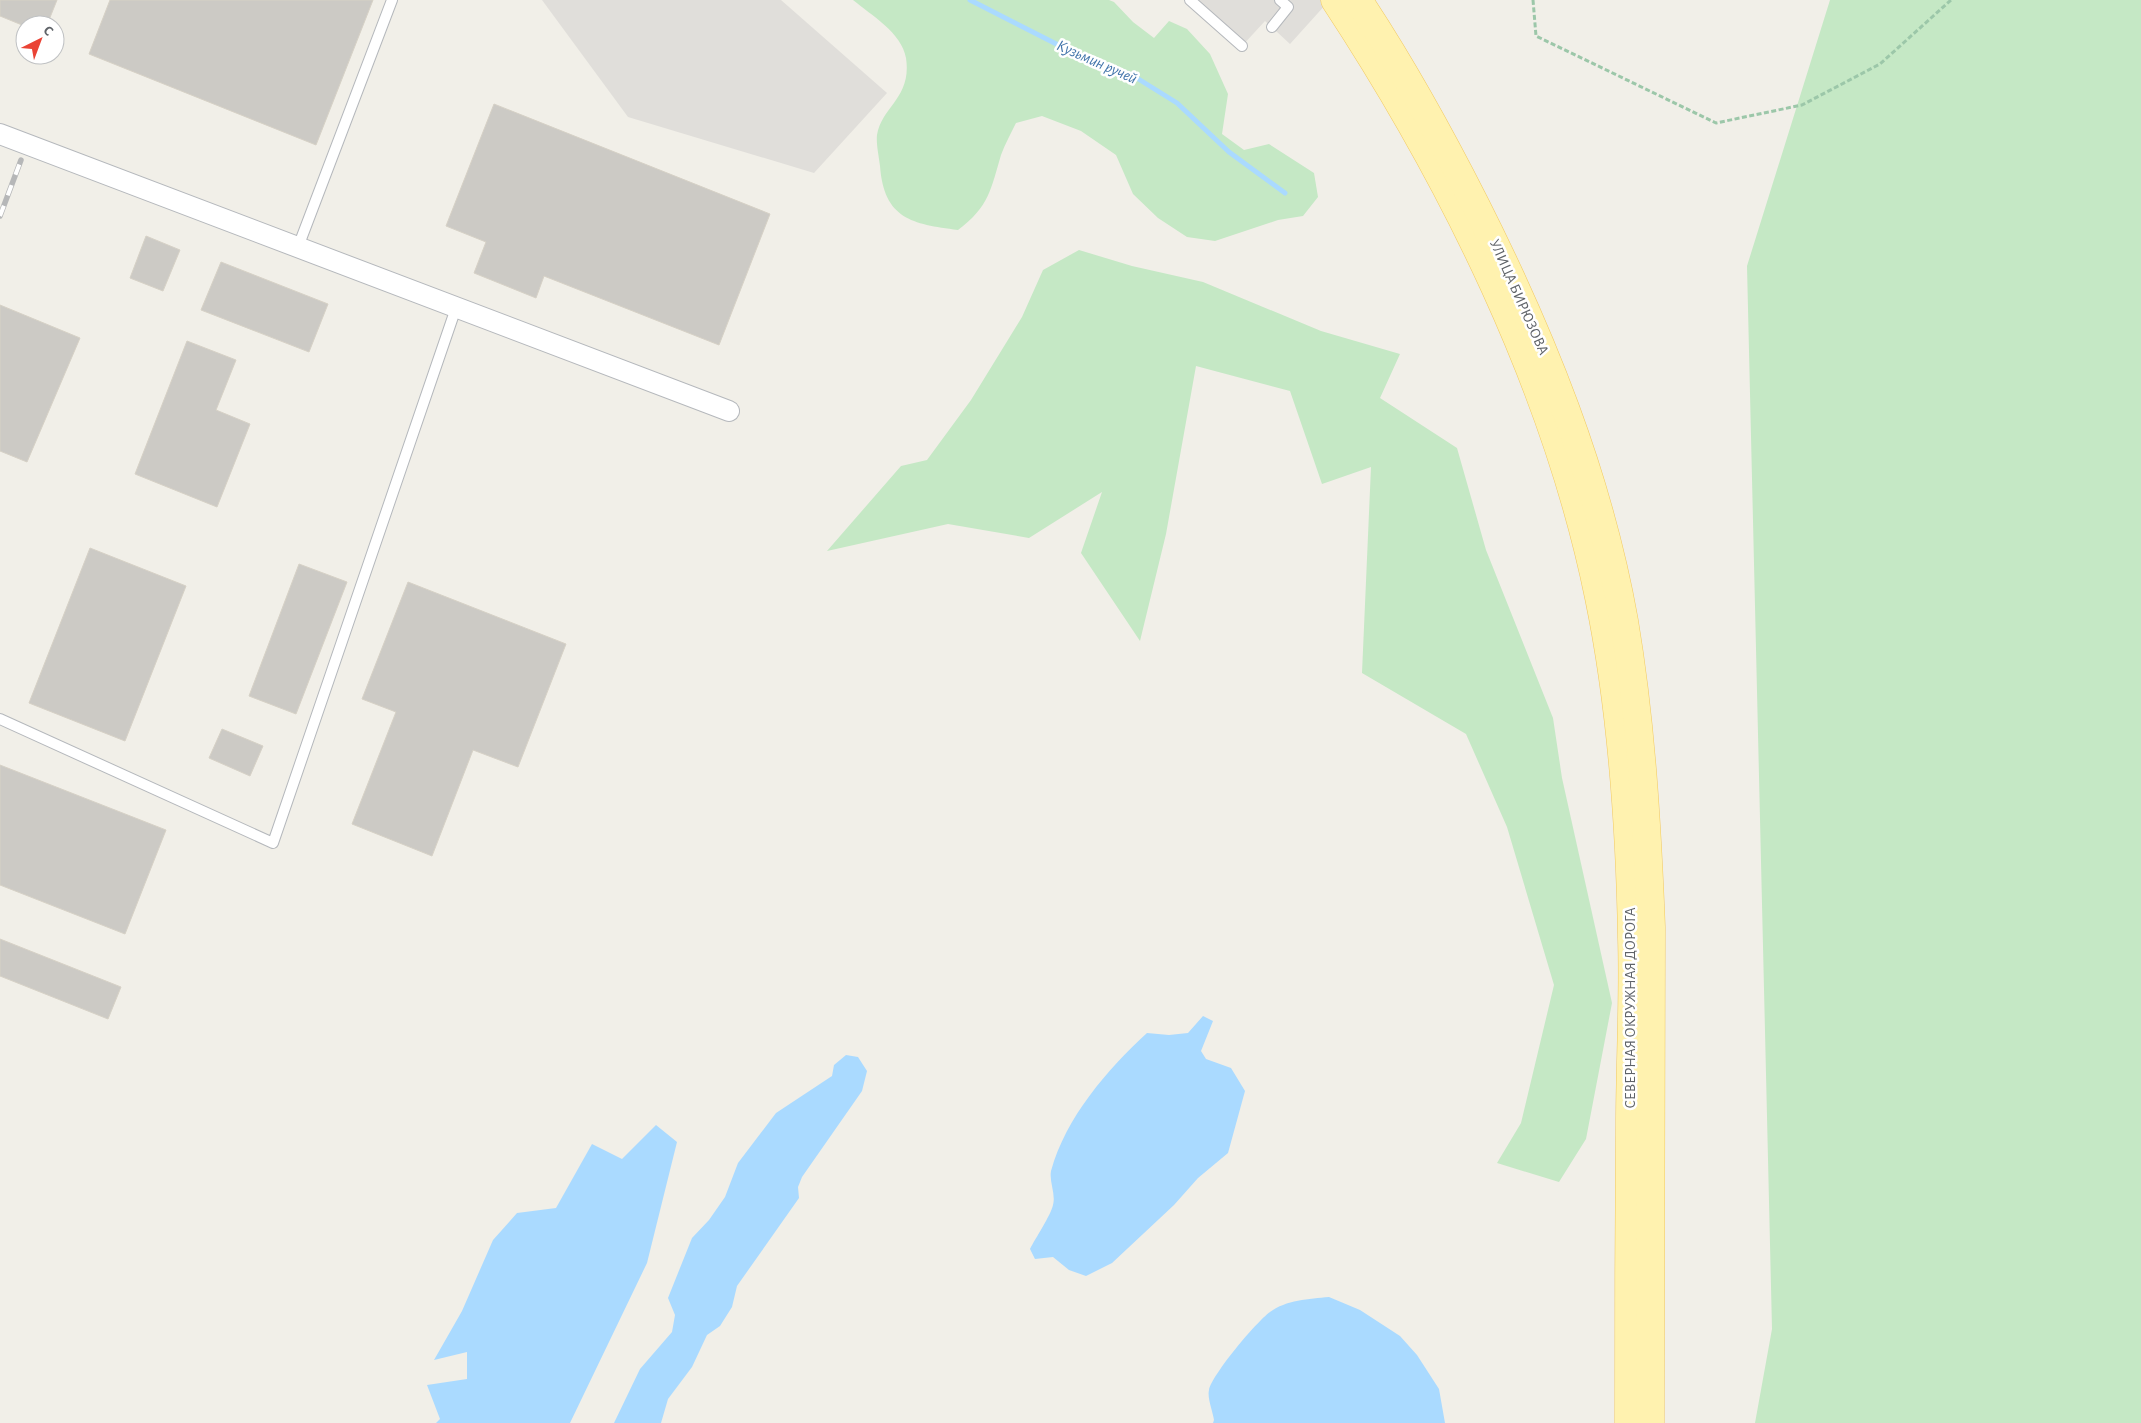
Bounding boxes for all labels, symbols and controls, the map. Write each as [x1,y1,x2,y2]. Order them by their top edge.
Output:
north arrow [15,15,65,65]
text: С [40,23,56,39]
water label: Кузьмин ручей [1054,37,1139,88]
street label: УЛИЦА БИРЮЗОВА [1487,237,1551,357]
street label: СЕВЕРНАЯ ОКРУЖНАЯ ДОРОГА [1623,907,1638,1109]

